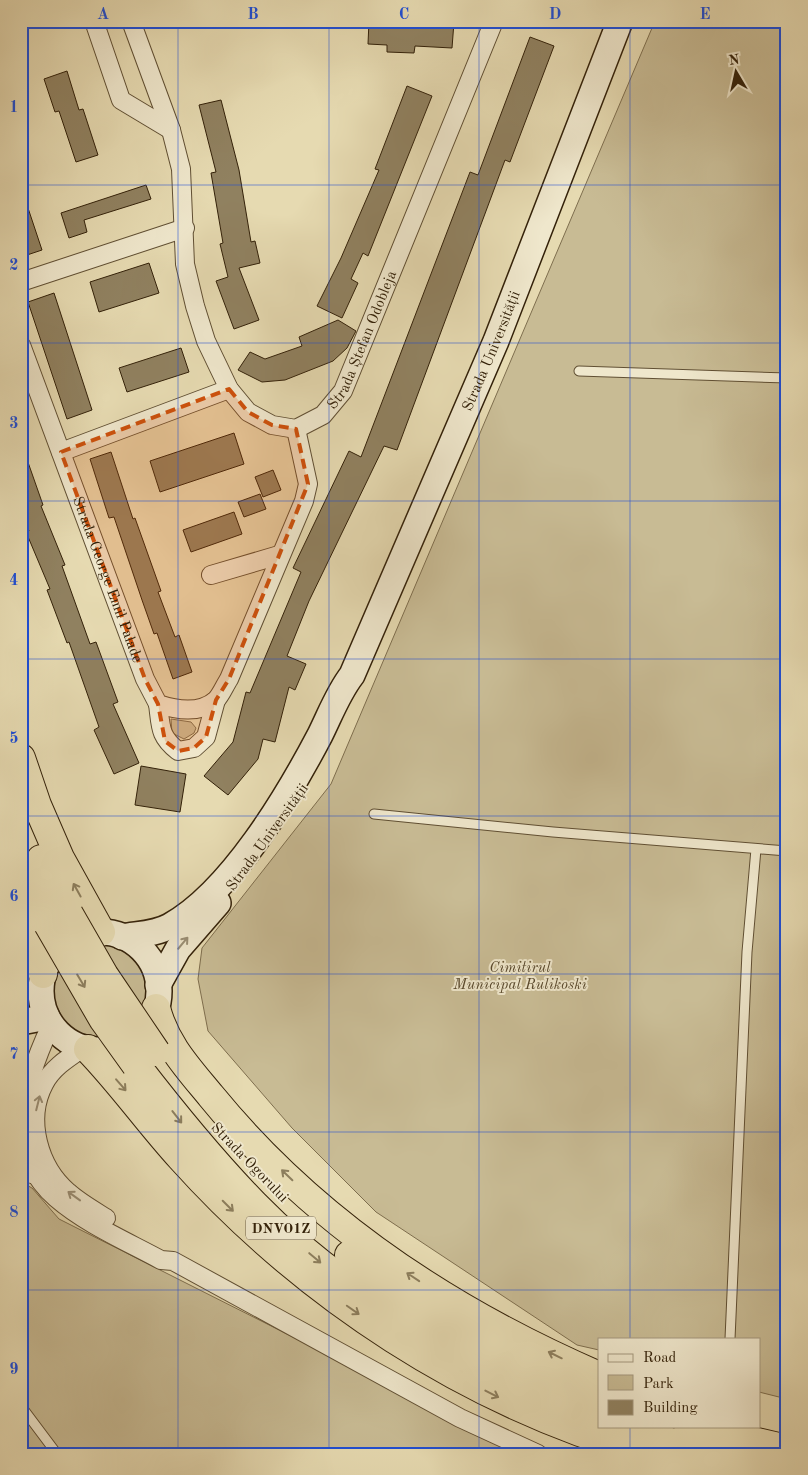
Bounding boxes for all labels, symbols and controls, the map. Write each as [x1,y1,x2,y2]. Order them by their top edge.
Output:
text: A [97,7,109,23]
text: B [247,7,259,23]
text: C [399,7,409,23]
text: D [549,7,561,23]
text: E [699,7,711,23]
north arrow [710,48,760,98]
text: N [728,52,741,68]
text: 1 [9,100,19,116]
text: 2 [9,258,19,274]
street label: Strada Ștefan Odobleja [325,268,401,413]
street label: Strada Universității [461,289,524,414]
text: 3 [9,416,19,432]
street label: Strada George Emil Palade [69,495,144,665]
text: 4 [9,573,19,589]
text: 5 [9,731,19,747]
street label: Strada Universității [224,782,312,894]
one-way arrow [72,883,82,897]
text: 6 [9,889,19,905]
one-way arrow [177,937,189,950]
park label: Cimitirul Municipal Rulikoski [452,961,587,993]
one-way arrow [76,974,86,988]
text: 7 [9,1047,19,1063]
one-way arrow [115,1078,126,1091]
one-way arrow [34,1095,43,1111]
one-way arrow [171,1110,182,1123]
street label: Strada Ogorului [207,1120,290,1206]
one-way arrow [280,1169,293,1181]
one-way arrow [68,1191,82,1201]
one-way arrow [222,1200,234,1212]
text: 8 [9,1205,19,1221]
road number: DNVO1Z [246,1216,316,1240]
one-way arrow [308,1252,321,1263]
one-way arrow [406,1272,420,1282]
one-way arrow [346,1305,360,1315]
legend [598,1338,760,1428]
one-way arrow [548,1350,563,1360]
text: Road [643,1351,677,1366]
text: 9 [9,1362,19,1378]
text: Park [643,1377,674,1392]
one-way arrow [484,1389,499,1399]
text: Building [643,1401,698,1416]

